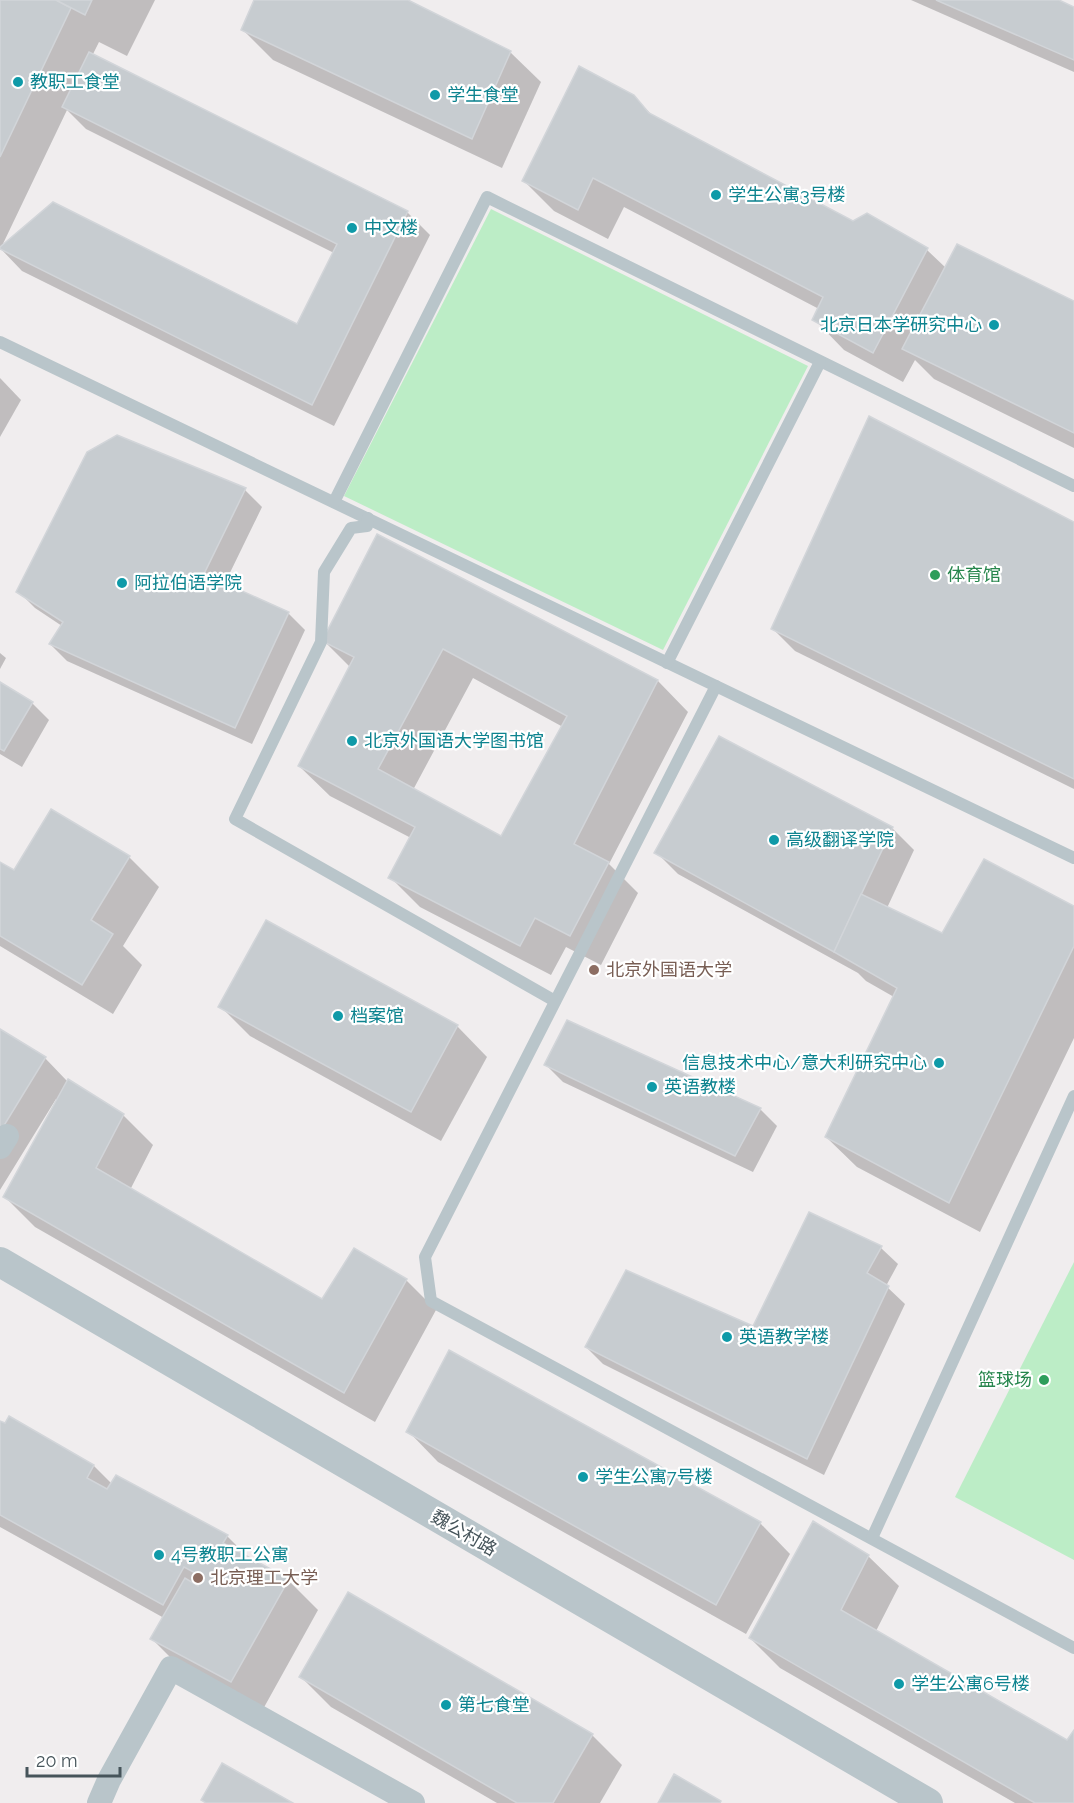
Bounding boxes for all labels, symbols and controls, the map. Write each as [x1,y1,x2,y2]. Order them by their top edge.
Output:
place label: 教职工食堂 [30,71,120,92]
marker: 教职工食堂 [11,75,25,89]
place label: 学生食堂 [447,84,519,105]
marker: 学生食堂 [428,88,442,102]
place label: 学生公寓3号楼 [728,184,846,205]
marker: 学生公寓3号楼 [709,188,723,202]
place label: 中文楼 [364,217,418,238]
marker: 中文楼 [345,221,359,235]
place label: 北京日本学研究中心 [820,314,982,335]
marker: 北京日本学研究中心 [987,318,1001,332]
place label: 体育馆 [947,564,1001,585]
marker: 体育馆 [928,568,942,582]
place label: 阿拉伯语学院 [134,572,242,593]
marker: 阿拉伯语学院 [115,576,129,590]
place label: 北京外国语大学图书馆 [364,730,544,751]
marker: 北京外国语大学图书馆 [345,734,359,748]
place label: 高级翻译学院 [786,829,894,850]
marker: 高级翻译学院 [767,833,781,847]
place label: 北京外国语大学 [606,959,732,980]
marker: 北京外国语大学 [587,963,601,977]
place label: 档案馆 [350,1005,404,1026]
marker: 档案馆 [331,1009,345,1023]
place label: 信息技术中心/意大利研究中心 [682,1052,927,1073]
marker: 信息技术中心/意大利研究中心 [932,1056,946,1070]
place label: 英语教楼 [664,1076,736,1097]
marker: 英语教楼 [645,1080,659,1094]
place label: 英语教学楼 [739,1326,829,1347]
marker: 英语教学楼 [720,1330,734,1344]
place label: 篮球场 [978,1369,1032,1390]
marker: 篮球场 [1037,1373,1051,1387]
place label: 学生公寓7号楼 [595,1466,713,1487]
marker: 学生公寓7号楼 [576,1470,590,1484]
street label: 魏公村路 [428,1505,501,1560]
place label: 4号教职工公寓 [171,1544,289,1565]
marker: 4号教职工公寓 [152,1548,166,1562]
place label: 北京理工大学 [210,1567,318,1588]
marker: 北京理工大学 [191,1571,205,1585]
place label: 学生公寓6号楼 [911,1673,1030,1694]
marker: 学生公寓6号楼 [892,1677,906,1691]
place label: 第七食堂 [458,1694,530,1715]
marker: 第七食堂 [439,1698,453,1712]
scale bar [27,1740,120,1778]
text: 20 m [36,1750,78,1771]

